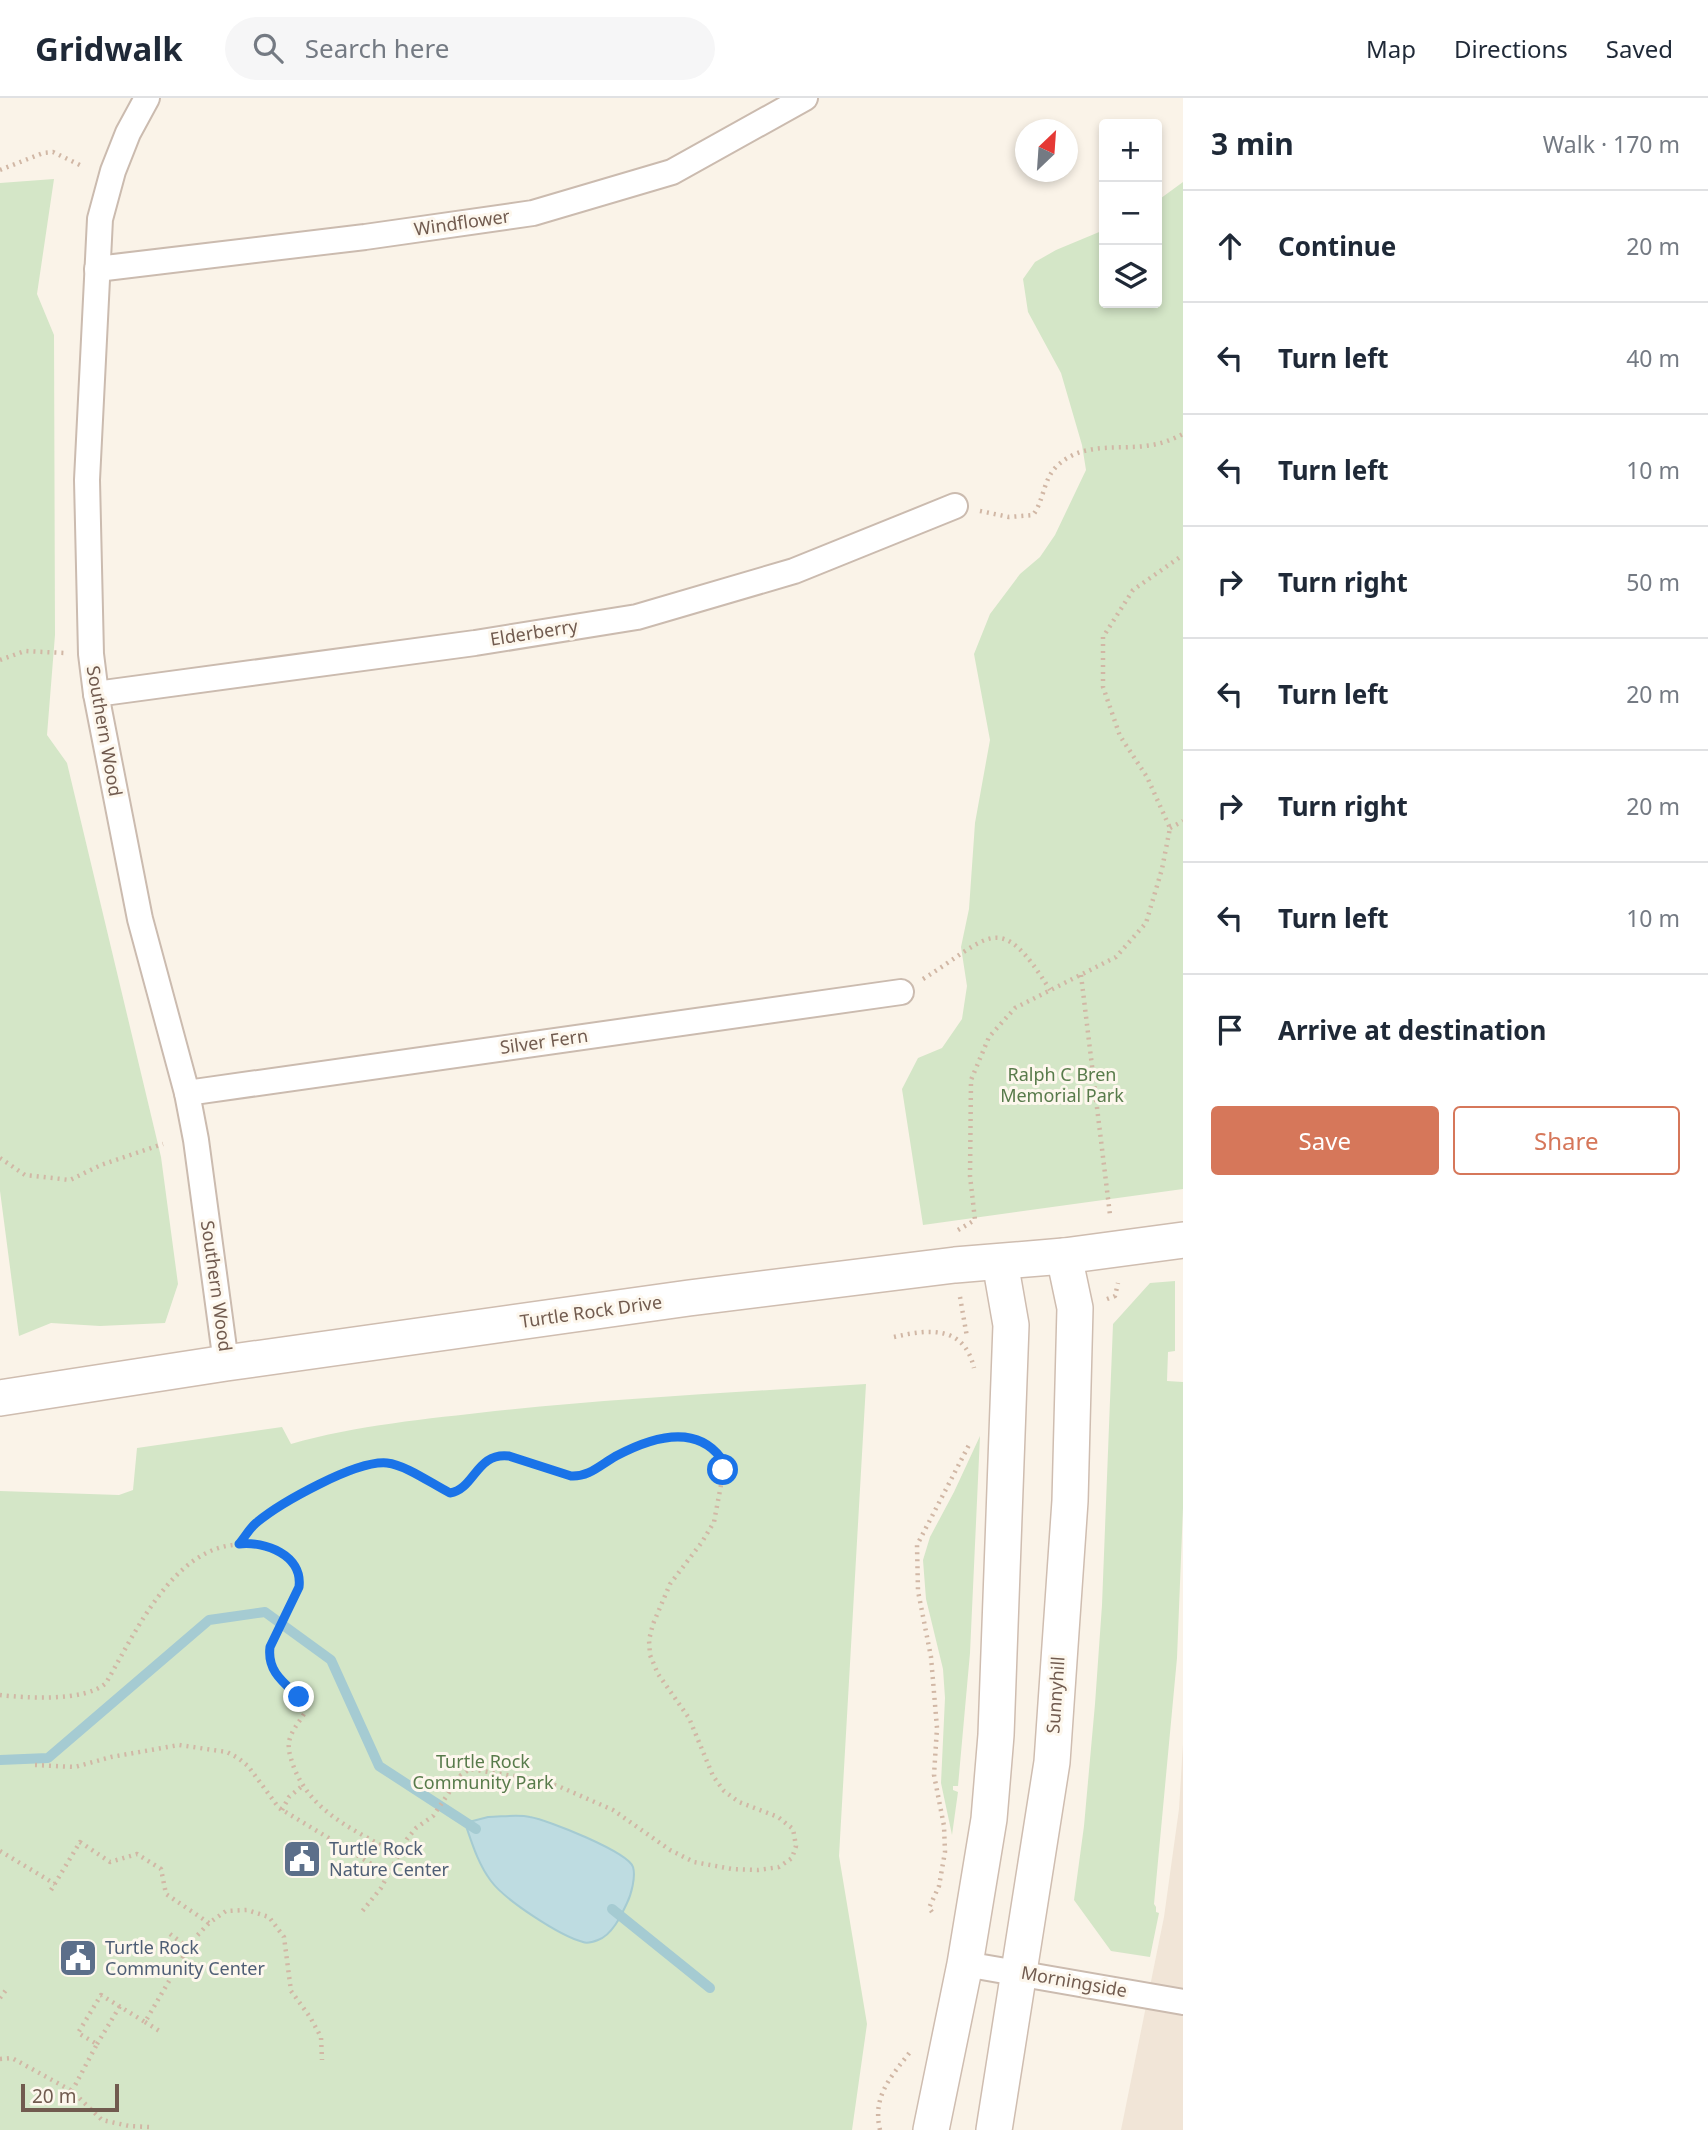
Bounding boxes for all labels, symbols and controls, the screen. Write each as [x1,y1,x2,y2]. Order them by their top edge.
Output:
search box [225,17,715,80]
text: Gridwalk [35,26,183,71]
icon: search [249,29,287,67]
text: Search here [305,30,449,66]
text: Map [1366,32,1416,65]
text: Directions [1454,32,1568,65]
text: Saved [1606,32,1673,65]
north arrow [1015,119,1078,182]
map controls [1099,119,1162,308]
button: + [1099,119,1162,182]
text: 3 min [1211,123,1294,164]
text: Walk · 170 m [1543,128,1680,160]
button: − [1099,182,1162,245]
street label: Windflower [412,203,512,241]
icon: ahead [1211,227,1249,265]
text: Continue [1278,228,1396,264]
text: 20 m [1626,230,1680,262]
button: layers [1099,245,1162,308]
icon: left [1211,339,1249,377]
text: Turn left [1278,340,1389,376]
text: 40 m [1626,342,1680,374]
icon: left [1211,451,1249,489]
text: Turn left [1278,452,1389,488]
text: 10 m [1626,454,1680,486]
icon: right [1211,563,1249,601]
text: Turn right [1278,564,1408,600]
text: 50 m [1626,566,1680,598]
street label: Elderberry [488,613,580,651]
street label: Southern Wood [82,664,128,798]
icon: left [1211,675,1249,713]
text: Turn left [1278,676,1389,712]
text: 20 m [1626,678,1680,710]
icon: right [1211,787,1249,825]
text: Turn right [1278,788,1408,824]
text: 20 m [1626,790,1680,822]
icon: left [1211,899,1249,937]
text: Turn left [1278,900,1389,936]
text: 10 m [1626,902,1680,934]
icon: arrive [1211,1011,1249,1049]
text: Arrive at destination [1278,1012,1547,1048]
street label: Silver Fern [498,1023,589,1059]
park label: Ralph C Bren Memorial Park [1000,1062,1124,1107]
button: Save [1211,1106,1439,1175]
button: Share [1453,1106,1680,1175]
street label: Southern Wood [196,1219,238,1353]
street label: Turtle Rock Drive [518,1289,663,1333]
route start [707,1454,738,1485]
street label: Sunnyhill [1040,1655,1070,1734]
route end [283,1681,314,1712]
park label: Turtle Rock Community Park [412,1749,554,1794]
place label: Turtle Rock Nature Center [329,1836,450,1881]
public building icon: Turtle Rock Nature Center [281,1838,323,1880]
place label: Turtle Rock Community Center [105,1935,265,1980]
public building icon: Turtle Rock Community Center [57,1937,99,1979]
street label: Morningside [1019,1960,1129,2002]
scale bar [21,2081,119,2113]
text: 20 m [32,2083,76,2109]

